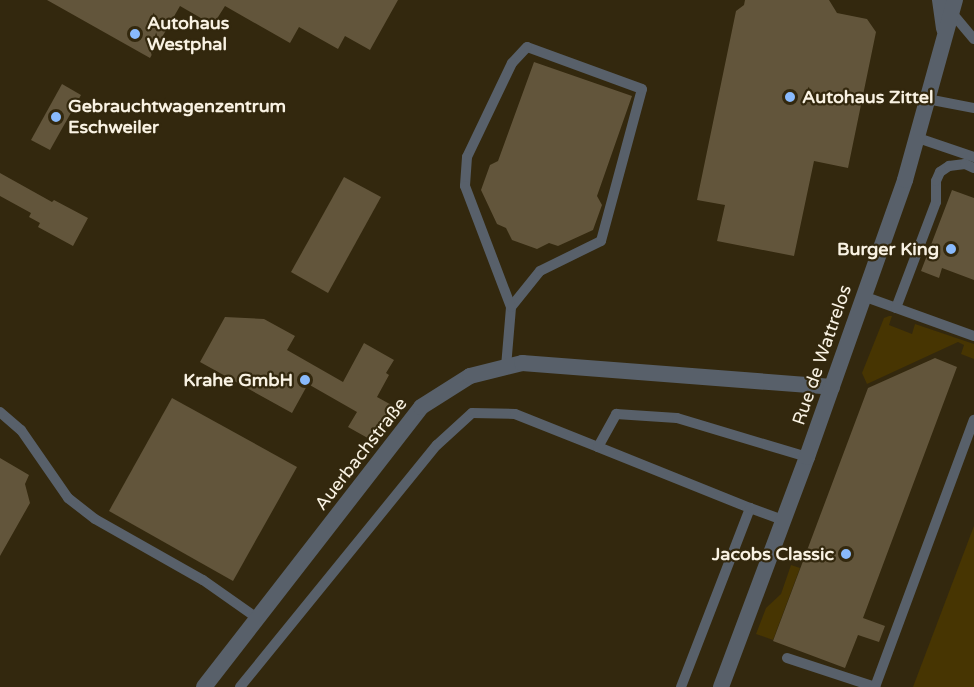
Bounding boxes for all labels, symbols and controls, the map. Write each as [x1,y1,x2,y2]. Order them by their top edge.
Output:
place label: Autohaus Westphal [147,13,229,56]
marker: Autohaus Westphal [128,27,142,41]
place label: Autohaus Zittel [802,86,933,108]
marker: Autohaus Zittel [783,90,797,104]
place label: Gebrauchtwagenzentrum Eschweiler [68,96,286,138]
marker: Gebrauchtwagenzentrum Eschweiler [49,110,63,124]
place label: Burger King [837,238,939,260]
marker: Burger King [944,242,958,256]
street label: Rue de Wattrelos [788,282,856,428]
place label: Krahe GmbH [183,369,293,391]
marker: Krahe GmbH [298,373,312,387]
street label: Auerbachstraße [310,393,412,515]
place label: Jacobs Classic [712,543,834,565]
marker: Jacobs Classic [839,547,853,561]

